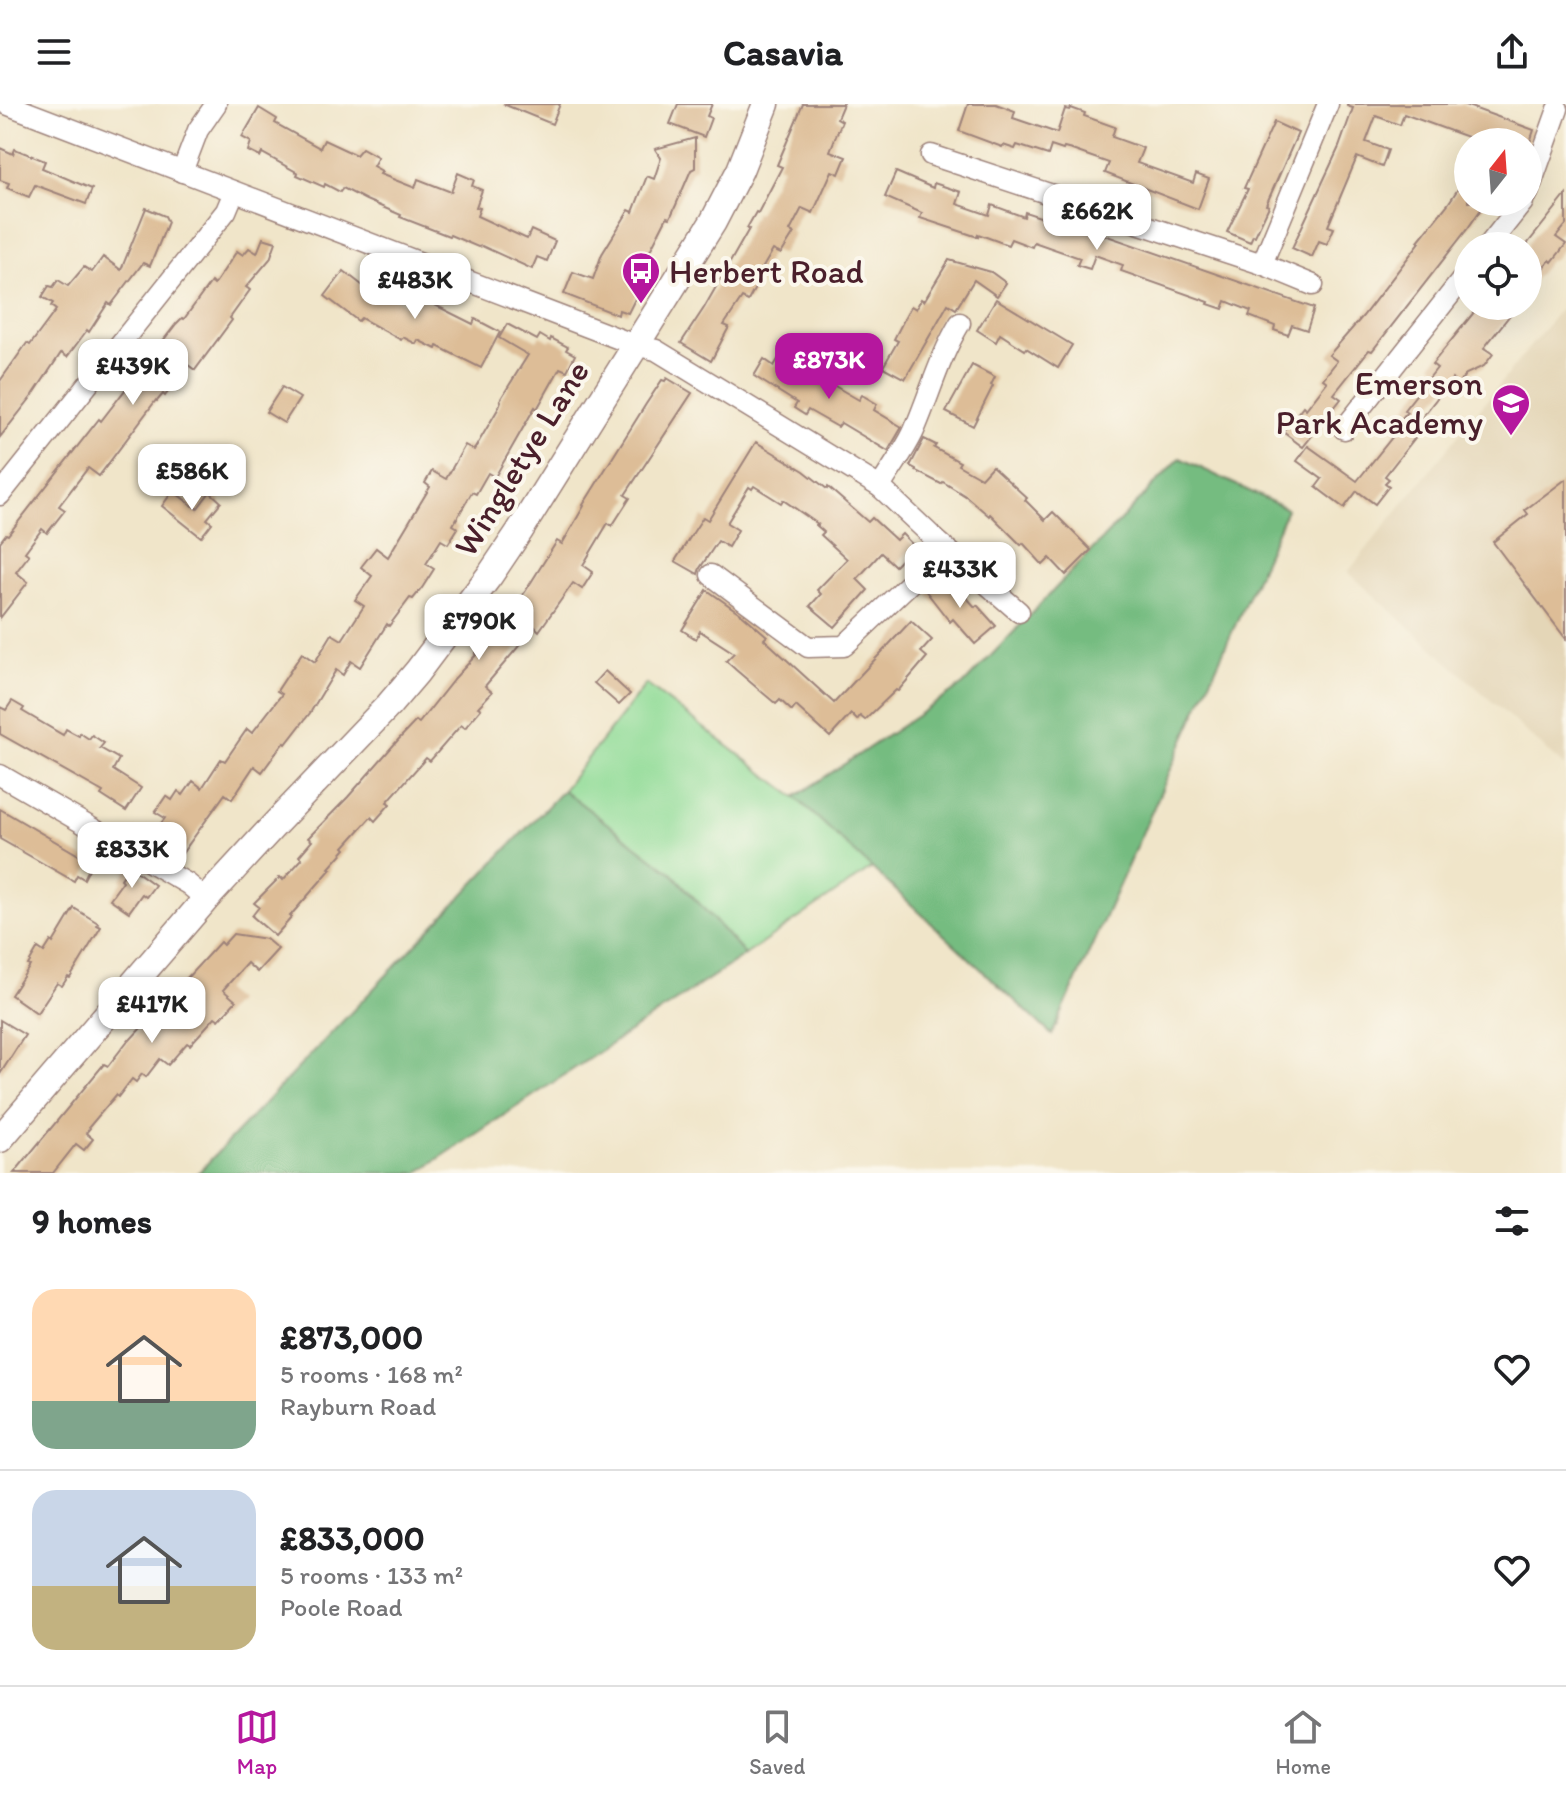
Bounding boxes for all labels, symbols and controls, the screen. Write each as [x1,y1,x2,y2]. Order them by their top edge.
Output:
icon: menu [32,30,76,74]
icon: share [1490,30,1534,74]
text: Casavia [723,31,843,74]
north arrow [1454,128,1542,216]
map controls [1454,128,1542,320]
pin: £662K [1041,184,1153,252]
text: £662K [1061,194,1133,226]
button: locate [1454,232,1542,320]
bus stop icon: Herbert Road [620,250,662,305]
place label: Herbert Road [669,251,864,292]
pin: £483K [359,253,471,321]
text: £483K [378,263,452,295]
pin: £873K [773,333,885,401]
pin: £439K [77,339,189,407]
text: £873K [793,343,865,375]
text: £439K [96,349,170,381]
street label: Wingletye Lane [445,353,598,564]
place label: Emerson Park Academy [1275,363,1483,443]
school or university icon: Emerson Park Academy [1490,382,1532,437]
pin: £586K [136,444,248,512]
text: £586K [156,454,228,486]
pin: £433K [904,542,1016,610]
text: £433K [923,552,997,584]
pin: £790K [423,594,535,662]
text: £790K [442,604,516,636]
pin: £833K [76,822,188,890]
text: £833K [95,832,169,864]
pin: £417K [96,977,208,1045]
text: £417K [116,987,188,1019]
icon: filters [1490,1199,1534,1243]
text: 9 homes [32,1201,152,1242]
text: £873,000 [280,1317,423,1358]
icon: home [96,1321,192,1417]
icon: heart [1490,1347,1534,1391]
text: 5 rooms · 168 m² [280,1358,463,1390]
text: Rayburn Road [280,1390,436,1422]
text: £833,000 [280,1518,425,1559]
icon: home [96,1522,192,1618]
icon: heart [1490,1548,1534,1592]
text: 5 rooms · 133 m² [280,1559,463,1591]
text: Poole Road [280,1591,402,1623]
tab: Map [235,1705,279,1780]
tab: Saved [749,1705,805,1780]
tab: Home [1275,1705,1331,1780]

